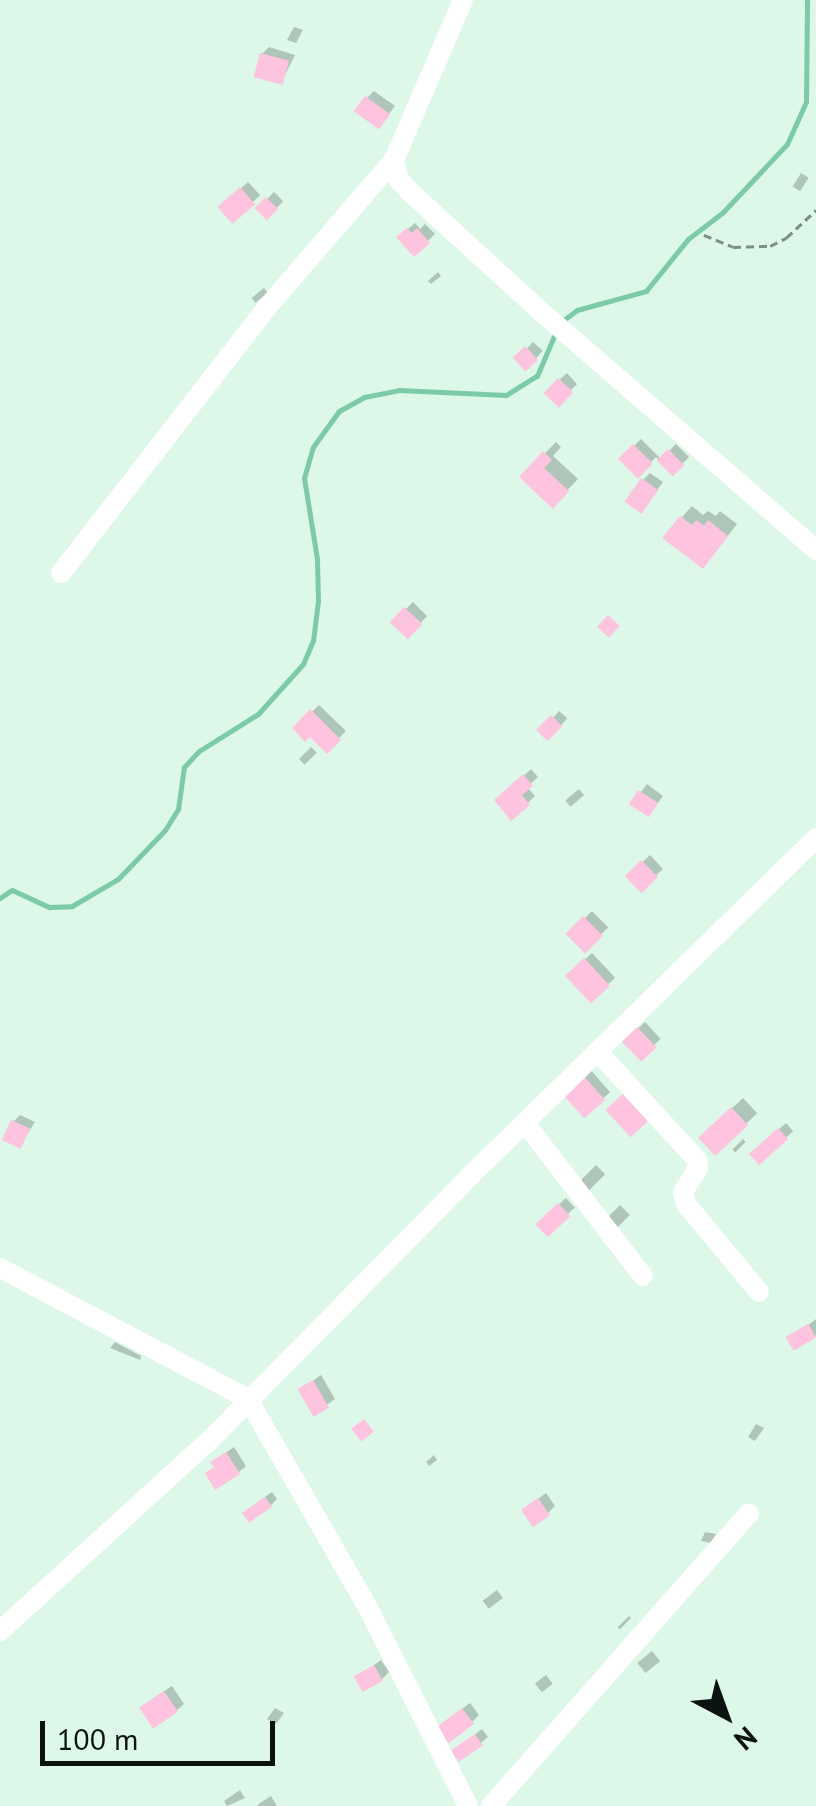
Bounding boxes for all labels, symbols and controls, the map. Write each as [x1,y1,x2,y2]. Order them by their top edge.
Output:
north arrow [676,1666,776,1766]
scale bar [45,1701,280,1763]
text: 100 m [57,1719,138,1758]
text: N [727,1719,765,1759]

